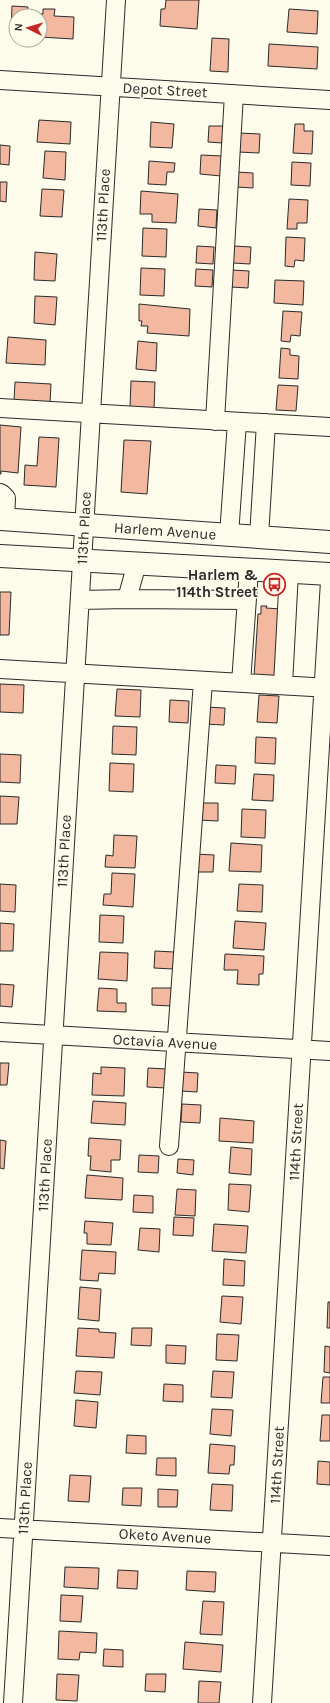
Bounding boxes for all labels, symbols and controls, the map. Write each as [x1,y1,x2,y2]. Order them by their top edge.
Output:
north arrow [8,8,48,48]
text: N [12,23,25,32]
street label: Depot Street [122,79,208,101]
street label: 113th Place [92,168,114,242]
street label: 113th Place [73,491,95,565]
street label: Harlem Avenue [113,518,217,544]
place label: Harlem & 114th Street [176,566,258,601]
bus stop icon: Harlem & 114th Street [261,571,287,597]
street label: 113th Place [53,814,75,888]
street label: Octavia Avenue [112,1030,218,1054]
street label: 114th Street [285,1102,307,1181]
street label: 113th Place [34,1138,56,1212]
street label: 114th Street [266,1425,288,1504]
street label: 113th Place [14,1461,36,1535]
street label: Oketo Avenue [118,1525,212,1547]

